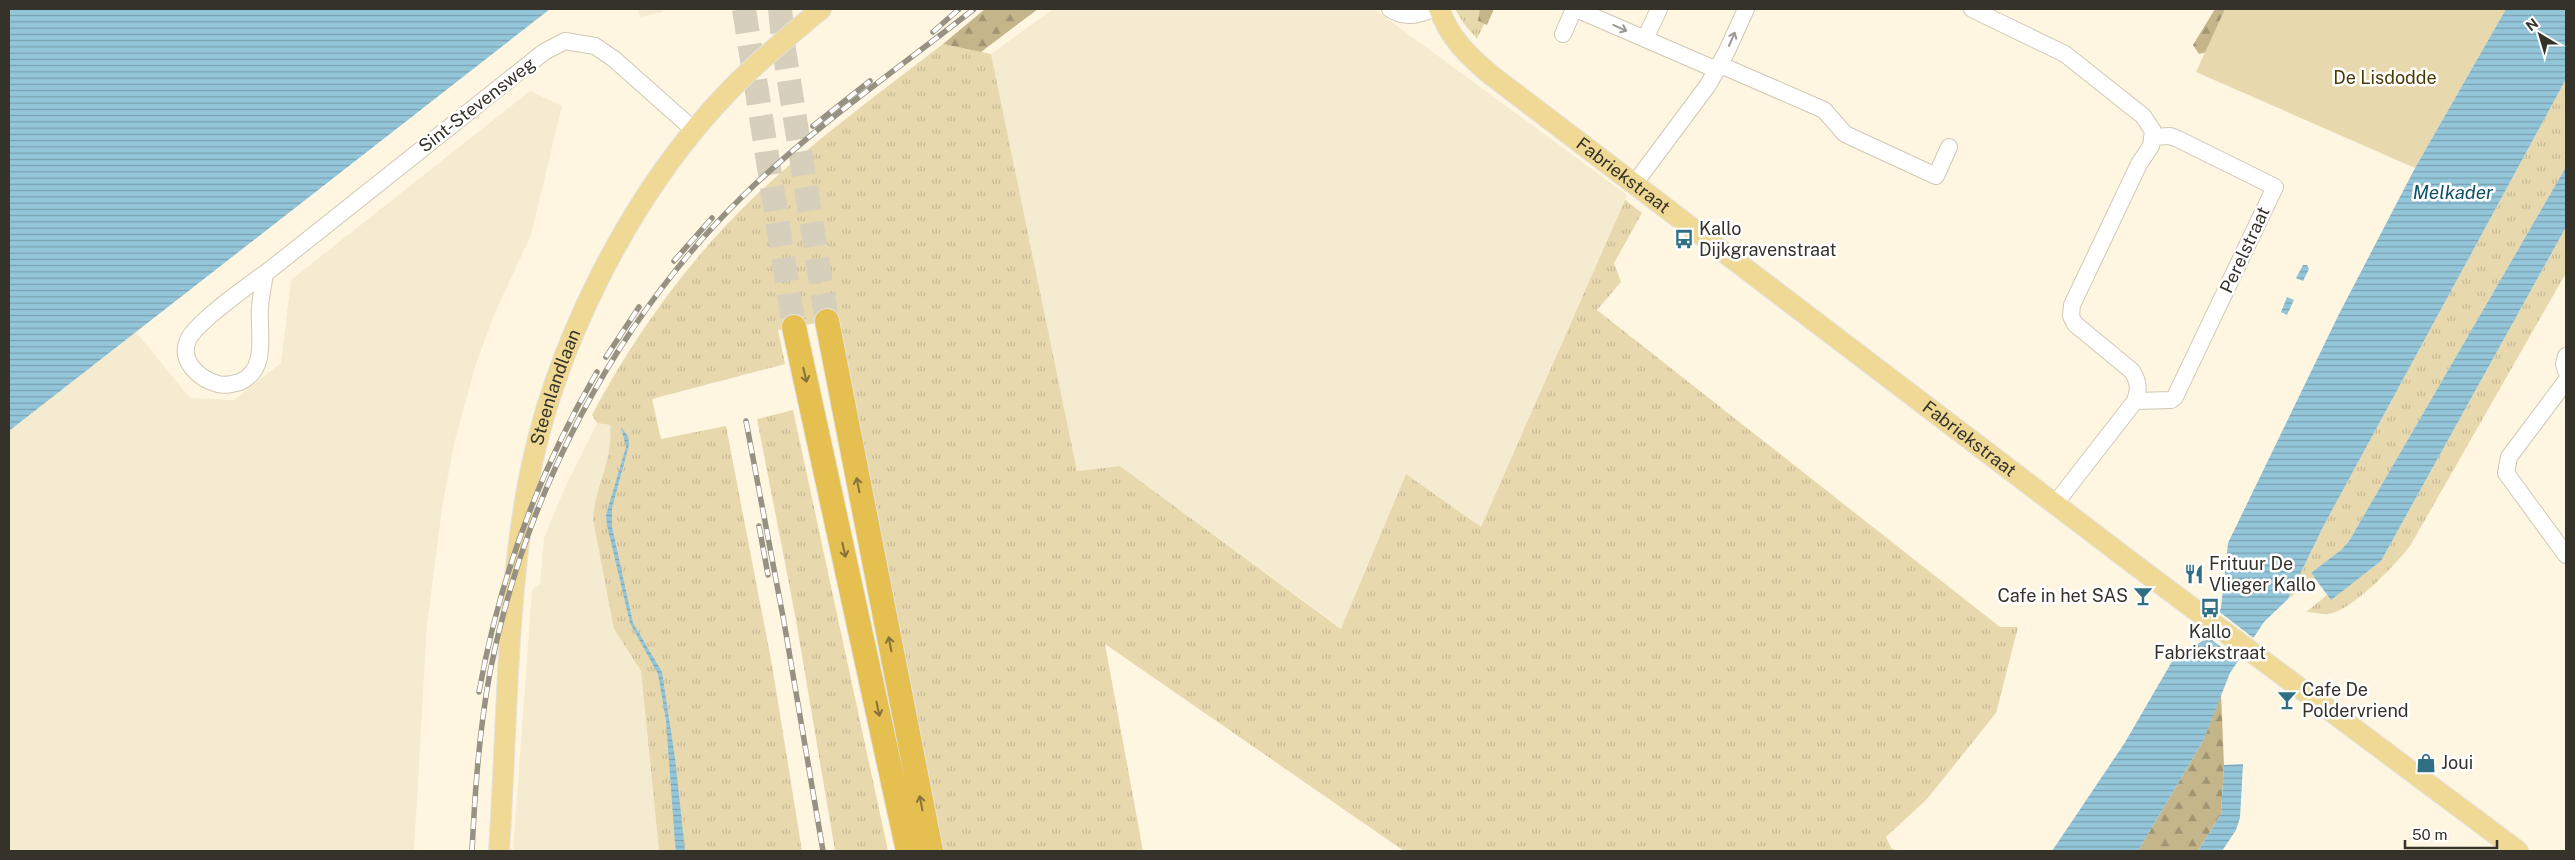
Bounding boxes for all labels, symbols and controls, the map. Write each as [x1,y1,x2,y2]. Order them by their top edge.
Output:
north arrow [2515,10,2565,60]
text: N [2523,15,2541,34]
one-way arrow [1613,25,1628,34]
one-way arrow [1728,32,1738,47]
street label: Sint-Stevensweg [414,53,539,157]
park label: De Lisdodde [2333,67,2437,88]
street label: Fabriekstraat [1572,133,1674,217]
water label: Melkader [2413,181,2494,203]
street label: Perelstraat [2215,203,2274,296]
place label: Kallo Dijkgravenstraat [1699,218,1837,260]
bus stop icon: Kallo Dijkgravenstraat [1673,228,1695,250]
street label: Steenlandlaan [526,326,584,448]
one-way arrow [801,366,810,382]
street label: Fabriekstraat [1919,396,2021,481]
one-way arrow [853,477,863,493]
one-way arrow [840,542,849,558]
place label: Frituur De Vlieger Kallo [2209,553,2316,595]
restaurant icon: Frituur De Vlieger Kallo [2183,563,2205,585]
place label: Cafe in het SAS [1997,585,2128,606]
bar icon: Cafe in het SAS [2132,585,2154,607]
bus stop icon: Kallo Fabriekstraat [2199,597,2221,619]
place label: Kallo Fabriekstraat [2154,621,2266,663]
one-way arrow [884,636,894,652]
place label: Cafe De Poldervriend [2302,679,2409,721]
bar icon: Cafe De Poldervriend [2276,689,2298,711]
one-way arrow [874,701,883,717]
shop icon: Joui [2415,752,2437,774]
place label: Joui [2441,752,2473,773]
one-way arrow [916,796,925,812]
scale bar [2405,818,2498,850]
text: 50 m [2412,826,2447,843]

